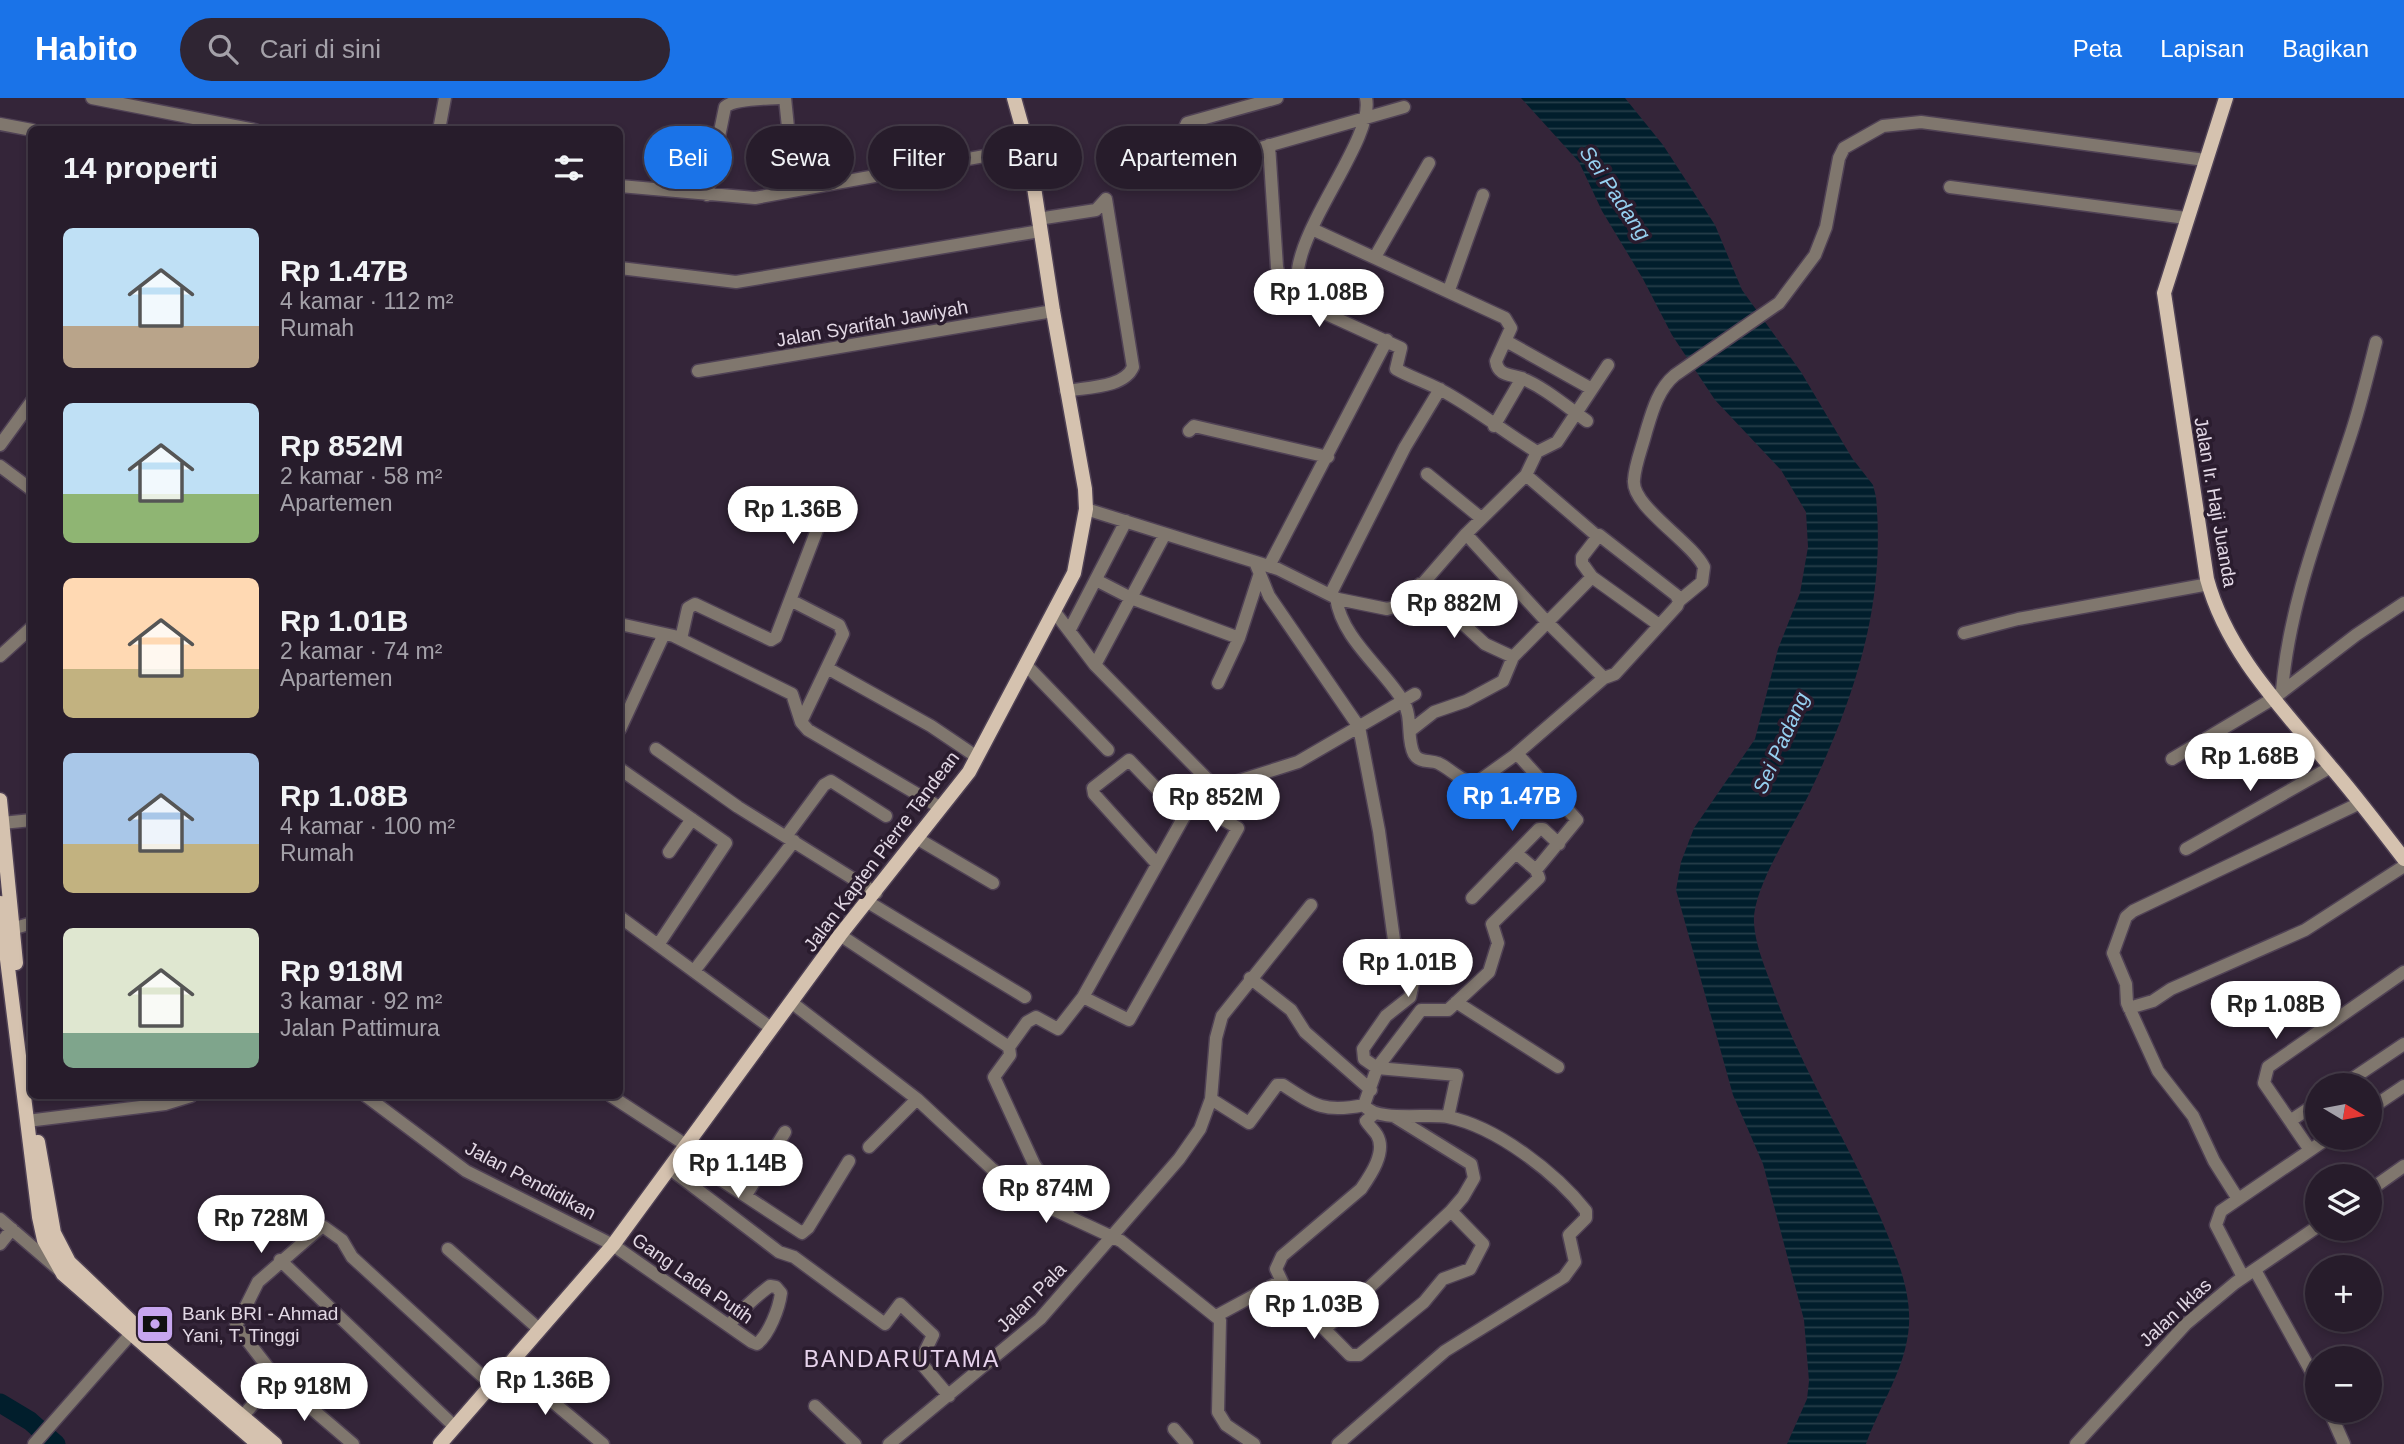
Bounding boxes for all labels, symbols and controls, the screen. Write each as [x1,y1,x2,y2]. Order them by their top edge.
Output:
search box [180,18,670,81]
text: Habito [35,30,138,67]
icon: search [204,30,242,68]
text: Cari di sini [260,34,381,64]
text: Peta [2073,35,2122,62]
text: Lapisan [2160,35,2244,62]
text: Bagikan [2282,35,2369,62]
chip: Beli [644,126,732,189]
chip: Sewa [746,126,854,189]
chip: Filter [868,126,969,189]
chip: Baru [983,126,1082,189]
chip: Apartemen [1096,126,1262,189]
water label: Sei Padang [1576,141,1655,244]
icon: filters [550,149,588,187]
text: 14 properti [63,151,218,184]
text: Rp 1.47B [280,254,408,287]
icon: home [119,256,203,340]
pin: Rp 1.08B [1247,270,1391,329]
text: Rp 1.08B [1270,279,1368,305]
text: 4 kamar · 112 m² [280,288,453,314]
street label: Jalan Syarifah Jawiyah [775,296,970,351]
text: Rumah [280,315,354,341]
street label: Jalan Ir. Haji Juanda [2190,415,2241,589]
text: Rp 852M [280,429,403,462]
icon: home [119,431,203,515]
text: 2 kamar · 58 m² [280,463,442,489]
pin: Rp 1.36B [721,486,865,546]
text: Apartemen [280,490,393,516]
text: Rp 1.36B [744,496,842,522]
pin: Rp 882M [1389,580,1519,640]
text: Rp 882M [1407,590,1501,616]
text: Rp 1.01B [280,604,408,637]
icon: home [119,606,203,690]
text: 2 kamar · 74 m² [280,638,442,664]
text: Apartemen [280,665,393,691]
water label: Sei Padang [1748,688,1813,797]
pin: Rp 1.68B [2178,734,2322,793]
text: Rp 1.68B [2201,743,2299,769]
street label: Jalan Kapten Pierre Tandean [799,747,963,955]
pin: Rp 852M [1151,774,1281,834]
pin: Rp 1.47B [1440,774,1584,833]
text: Rp 1.08B [280,779,408,812]
icon: home [119,781,203,865]
text: Rp 1.47B [1463,783,1561,809]
text: Rp 852M [1169,784,1263,810]
text: 4 kamar · 100 m² [280,813,455,839]
text: Rumah [280,840,354,866]
pin: Rp 1.01B [1336,940,1480,999]
text: Rp 1.01B [1359,949,1457,975]
text: Rp 918M [280,954,403,987]
icon: home [119,956,203,1040]
pin: Rp 1.08B [2204,982,2348,1041]
text: 3 kamar · 92 m² [280,988,442,1014]
text: Rp 1.08B [2227,991,2325,1017]
text: Jalan Pattimura [280,1015,440,1041]
north arrow [2305,1073,2382,1150]
map controls [2305,1073,2382,1423]
street label: Jalan Pendidikan [462,1137,600,1224]
pin: Rp 1.14B [666,1140,810,1200]
text: Rp 1.14B [689,1150,787,1176]
button: layers [2305,1164,2382,1241]
pin: Rp 874M [981,1166,1111,1225]
text: Rp 874M [999,1175,1093,1201]
pin: Rp 728M [196,1196,326,1255]
text: Rp 728M [214,1205,308,1231]
street label: Gang Lada Putih [628,1229,757,1328]
button: + [2305,1255,2382,1332]
street label: Jalan Pala [993,1258,1070,1336]
street label: Jalan Iklas [2135,1274,2215,1351]
pin: Rp 1.03B [1242,1282,1386,1341]
text: Rp 1.03B [1265,1291,1363,1317]
bank icon: Bank BRI - Ahmad Yani, T. Tinggi [134,1303,176,1345]
place label: Bank BRI - Ahmad Yani, T. Tinggi [182,1303,338,1346]
district label: BANDARUTAMA [804,1346,1000,1372]
button: − [2305,1346,2382,1423]
pin: Rp 1.36B [473,1358,617,1417]
pin: Rp 918M [239,1364,369,1423]
text: Rp 1.36B [496,1367,594,1393]
text: Rp 918M [257,1373,351,1399]

